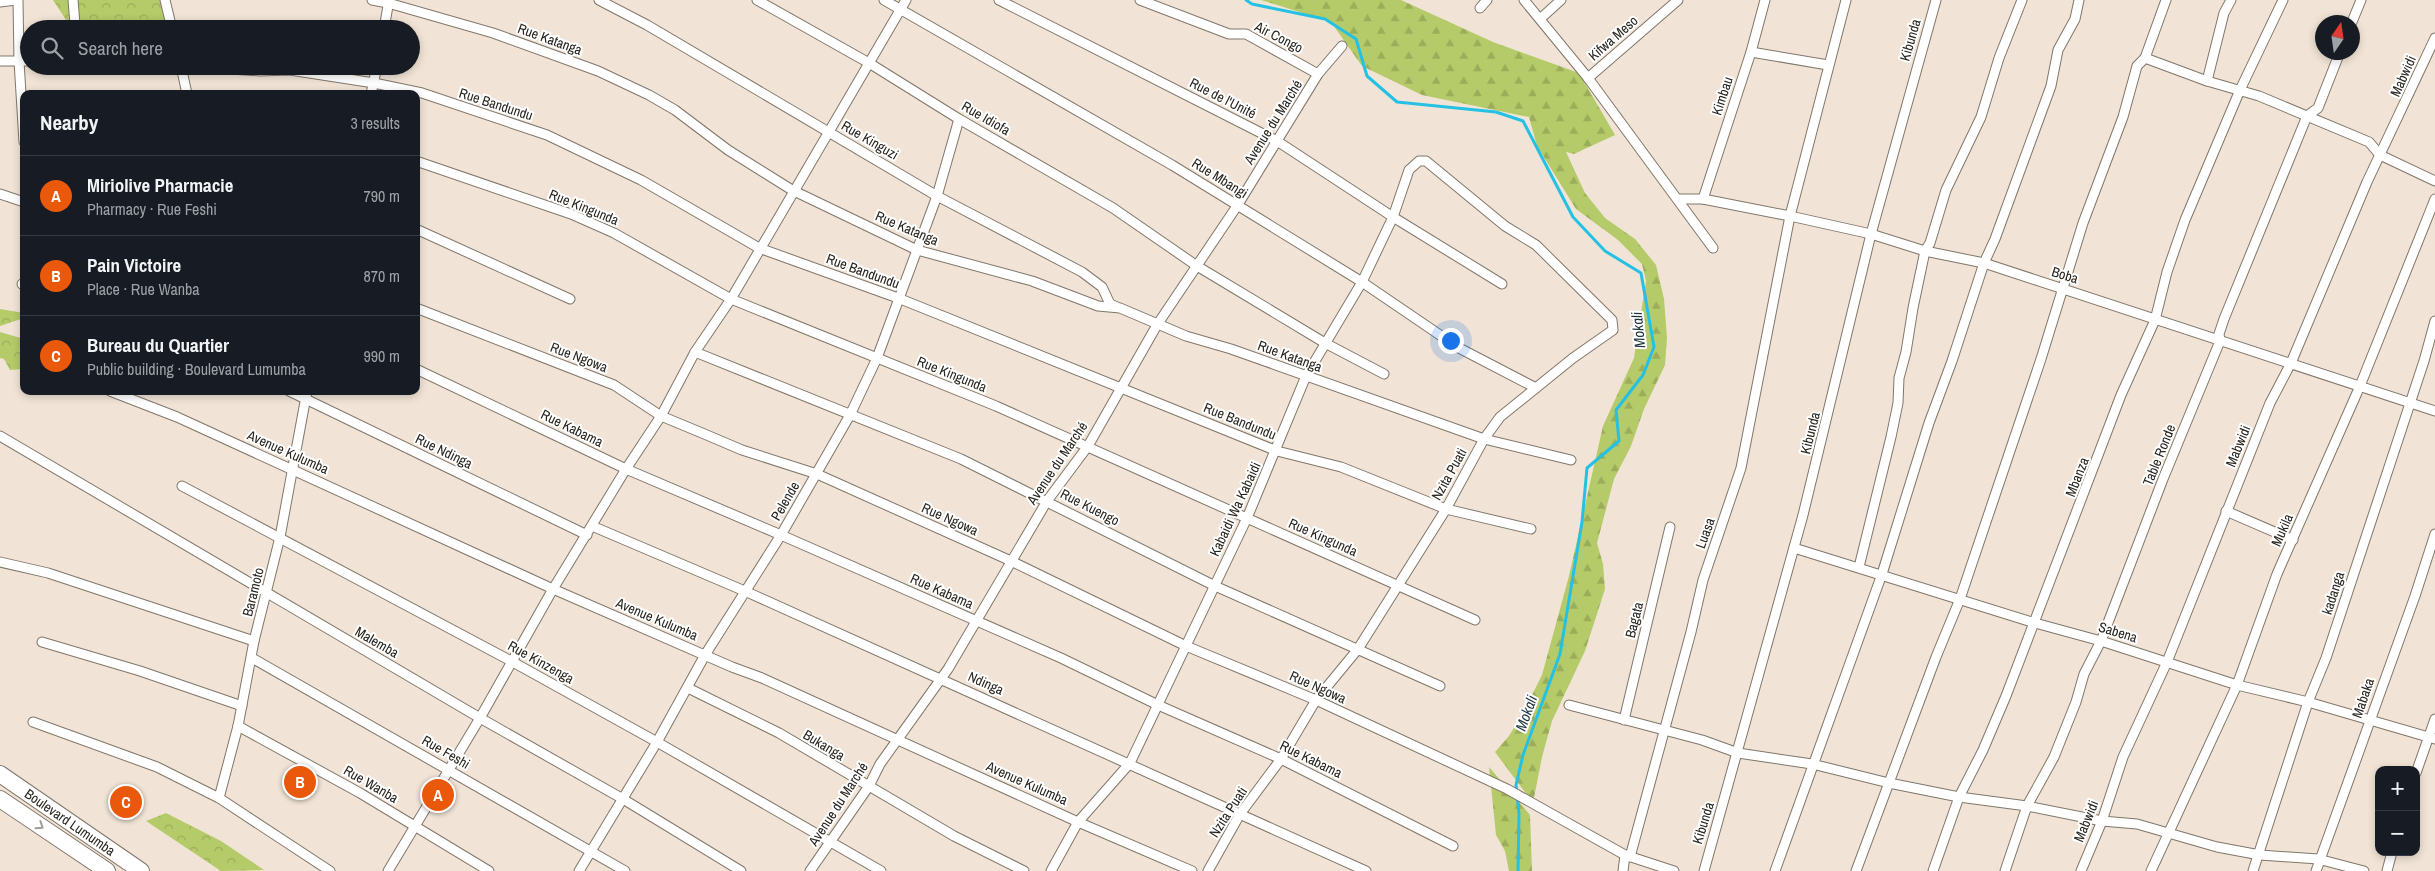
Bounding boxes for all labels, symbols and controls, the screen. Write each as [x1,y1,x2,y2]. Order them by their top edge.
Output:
street label: Kifwa Meso [1584,12,1642,64]
north arrow [2315,15,2360,60]
street label: Kibunda [1895,16,1925,63]
street label: Air Congo [1251,17,1306,57]
street label: Rue Katanga [515,19,585,59]
search box [20,20,420,75]
icon: search [38,34,66,62]
text: Search here [78,35,163,61]
street label: Mabwidi [2386,53,2420,99]
street label: Rue de l'Unité [1187,74,1259,122]
street label: Kimbau [1707,74,1737,118]
street label: Avenue du Marché [1239,76,1306,168]
street label: Rue Bandundu [457,84,535,124]
street label: Rue Idiofa [959,97,1014,139]
text: Nearby [40,108,98,137]
text: 3 results [350,112,400,134]
street label: Rue Kinguzi [838,116,902,164]
street label: Rue Mbangi [1189,154,1251,202]
text: Miriolive Pharmacie [87,172,233,198]
text: A [51,185,61,207]
text: 790 m [364,185,400,207]
street label: Rue Kingunda [547,185,622,229]
text: Pharmacy · Rue Feshi [87,198,217,220]
street label: Rue Katanga [873,207,942,250]
street label: Rue Bandundu [824,249,902,293]
text: Pain Victoire [87,252,181,278]
street label: Boba [2050,262,2081,288]
text: B [51,265,61,287]
text: 870 m [364,265,400,287]
text: Place · Rue Wanba [87,278,200,300]
water label: Mokali [1626,310,1650,349]
your location [1438,328,1464,354]
text: Bureau du Quartier [87,332,229,358]
street label: Rue Katanga [1255,336,1325,376]
street label: Rue Ngowa [548,338,611,376]
text: C [51,345,61,367]
text: 990 m [364,345,400,367]
street label: Rue Kingunda [915,352,990,396]
text: Public building · Boulevard Lumumba [87,358,306,380]
street label: Rue Bandundu [1201,398,1279,444]
street label: Rue Kabama [538,405,607,451]
street label: Kibunda [1796,409,1824,456]
street label: Avenue du Marché [1022,418,1091,509]
street label: Table Ronde [2139,422,2179,488]
street label: Mabwidi [2222,423,2254,469]
street label: Avenue Kulumba [244,426,332,478]
street label: Rue Ndinga [413,429,476,473]
street label: Nzita Puati [1427,445,1471,503]
street label: Mbanza [2061,454,2093,499]
street label: Kabaidi Wa Kabaidi [1205,459,1265,559]
street label: Pelende [767,478,803,524]
street label: Rue Kuengo [1057,484,1123,530]
street label: Rue Ngowa [919,499,982,540]
street label: Mukila [2267,510,2297,549]
street label: Rue Kingunda [1286,514,1361,560]
street label: Luasa [1691,515,1719,551]
street label: Baramoto [238,566,268,618]
street label: Rue Kabama [908,569,977,613]
street label: kadanga [2318,569,2349,617]
street label: Avenue Kulumba [612,593,701,645]
street label: Bagata [1621,600,1647,640]
street label: Sabena [2096,618,2140,647]
street label: Malemba [352,622,402,662]
street label: Rue Kinzenga [505,636,578,688]
street label: Ndinga [965,667,1007,699]
street label: Rue Ngowa [1287,667,1350,708]
street label: Mabaka [2348,675,2378,720]
water label: Mokali [1510,692,1542,734]
street label: Bukanga [800,726,849,765]
street label: Rue Feshi [419,731,473,773]
street label: Rue Kabama [1277,736,1346,782]
street label: Avenue Kulumba [983,757,1071,809]
street label: Avenue du Marché [804,759,872,850]
street label: Rue Wanba [340,761,402,807]
pin: B [284,763,316,801]
map controls [2375,766,2420,856]
button: + [2375,766,2420,811]
pin: A [422,776,454,814]
pin: C [110,783,142,821]
street label: Nzita Puati [1205,783,1251,841]
street label: Boulevard Lumumba [21,785,119,860]
street label: Mabwidi [2070,798,2102,844]
street label: Kibunda [1688,799,1718,846]
button: − [2375,811,2420,856]
one-way arrow [35,820,44,830]

